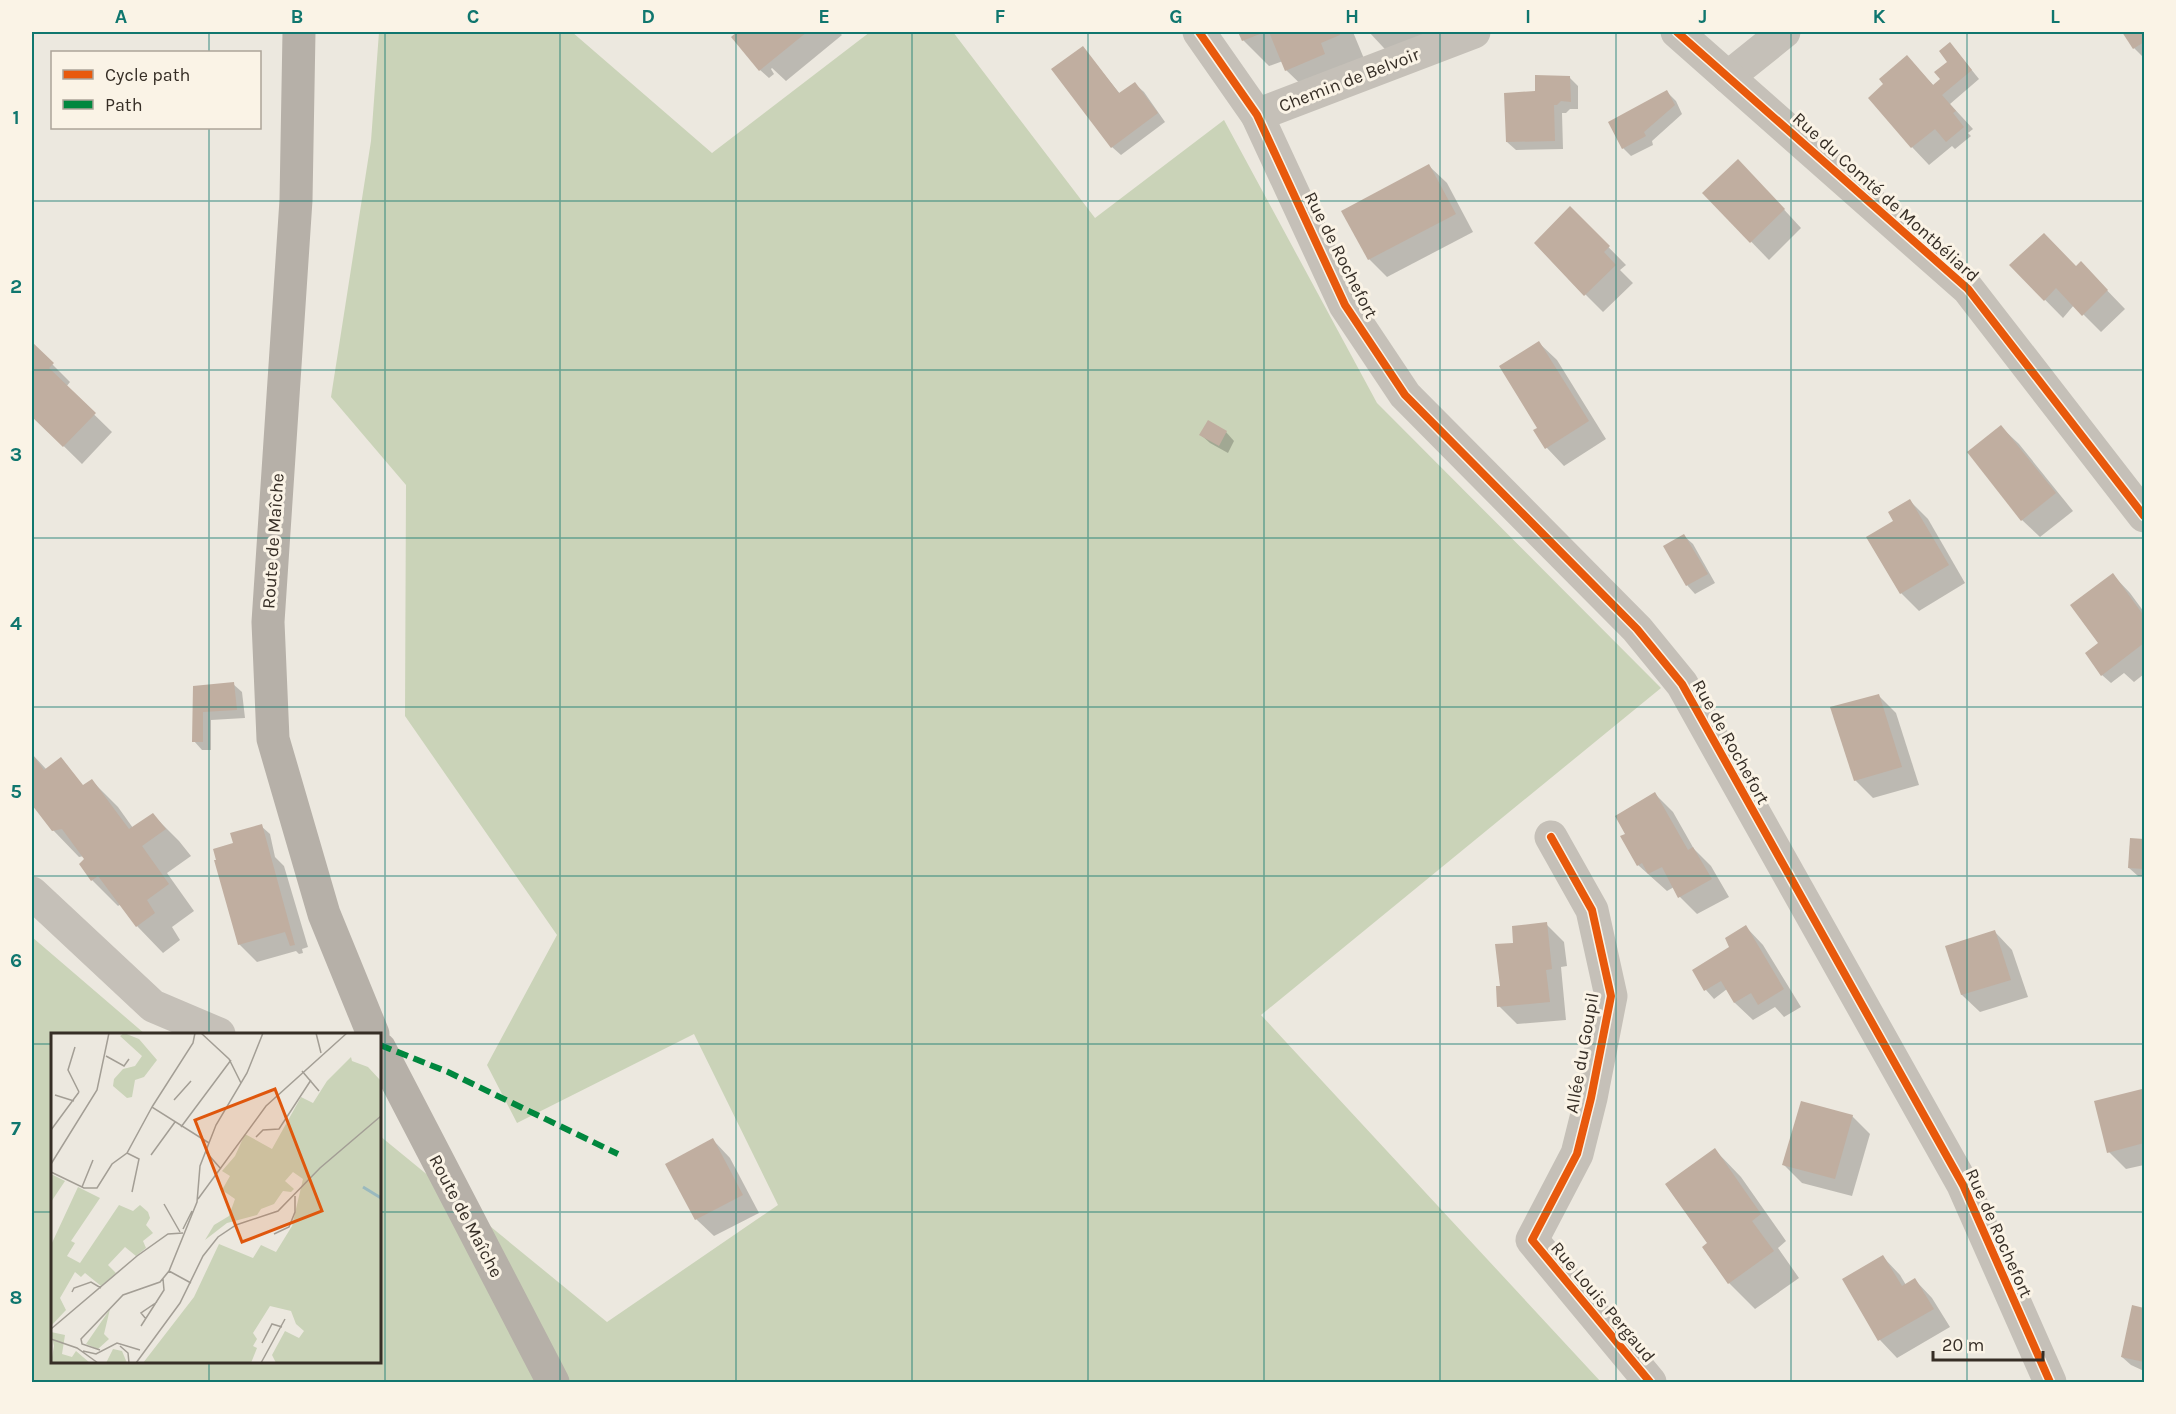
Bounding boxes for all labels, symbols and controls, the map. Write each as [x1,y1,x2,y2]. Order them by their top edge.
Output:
text: A [115,5,128,28]
text: B [291,5,303,28]
text: C [467,5,479,28]
text: D [641,5,655,28]
text: E [818,5,830,28]
text: F [995,5,1006,28]
text: G [1169,5,1183,28]
text: H [1345,5,1359,28]
text: I [1525,5,1531,28]
text: J [1699,5,1707,28]
text: K [1872,5,1886,28]
text: L [2050,5,2060,28]
street label: Chemin de Belvoir [1276,43,1423,117]
legend [51,51,261,129]
text: Cycle path [105,64,190,86]
text: Path [105,94,143,116]
text: 1 [12,106,20,129]
street label: Rue du Comté de Montbéliard [1788,107,1984,287]
street label: Rue de Rochefort [1300,188,1382,322]
text: 2 [10,275,22,298]
text: 3 [10,443,22,466]
street label: Route de Maîche [257,472,289,610]
text: 4 [10,612,22,635]
street label: Rue de Rochefort [1688,676,1774,808]
text: 5 [10,780,22,803]
text: 6 [10,949,22,972]
street label: Allée du Goupil [1561,991,1603,1115]
inset map [51,1033,381,1363]
text: 7 [11,1117,21,1140]
street label: Route de Maîche [424,1151,508,1281]
street label: Rue de Rochefort [1961,1165,2037,1301]
street label: Rue Louis Pergaud [1546,1237,1660,1367]
text: 8 [10,1286,22,1309]
scale bar [1933,1324,2042,1362]
text: 20 m [1942,1334,1984,1356]

